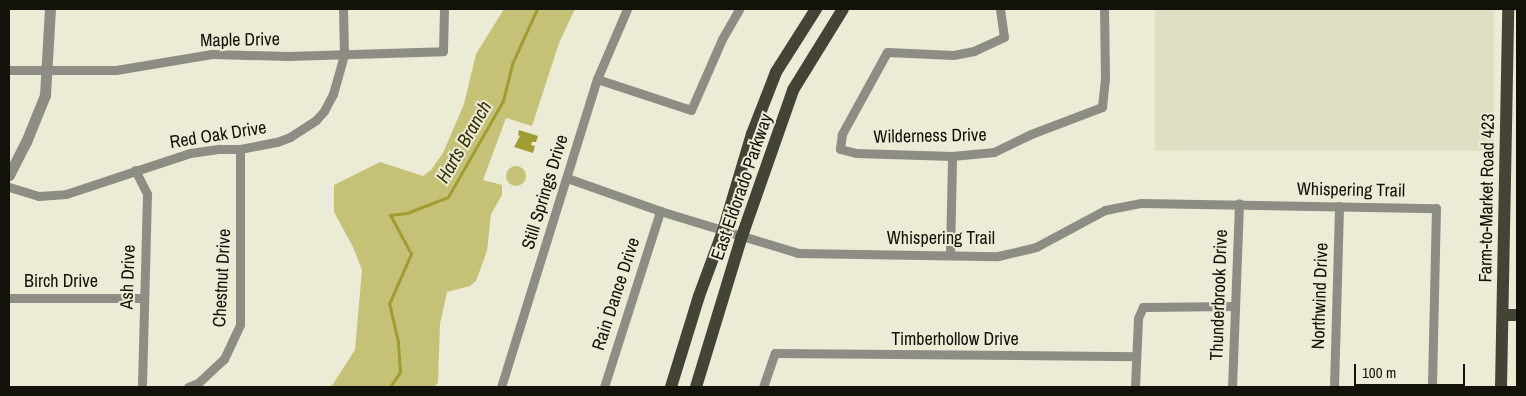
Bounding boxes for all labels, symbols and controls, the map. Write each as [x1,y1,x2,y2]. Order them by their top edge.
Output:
street label: Maple Drive [200,29,280,51]
water label: Harts Branch [431,97,497,187]
street label: East Eldorado Parkway [707,111,777,263]
street label: Farm-to-Market Road 423 [1475,113,1499,283]
street label: Red Oak Drive [168,117,268,153]
street label: Wilderness Drive [873,124,987,148]
street label: Still Springs Drive [517,132,573,252]
street label: Whispering Trail [1297,178,1405,202]
street label: Whispering Trail [887,227,995,249]
street label: Chestnut Drive [209,228,235,328]
street label: Thunderbrook Drive [1206,229,1232,361]
street label: Rain Dance Drive [588,235,644,353]
street label: Northwind Drive [1307,242,1333,350]
street label: Ash Drive [116,244,140,310]
street label: Birch Drive [24,270,98,292]
street label: Timberhollow Drive [891,328,1019,350]
scale bar [1356,354,1467,386]
text: 100 m [1362,362,1396,383]

